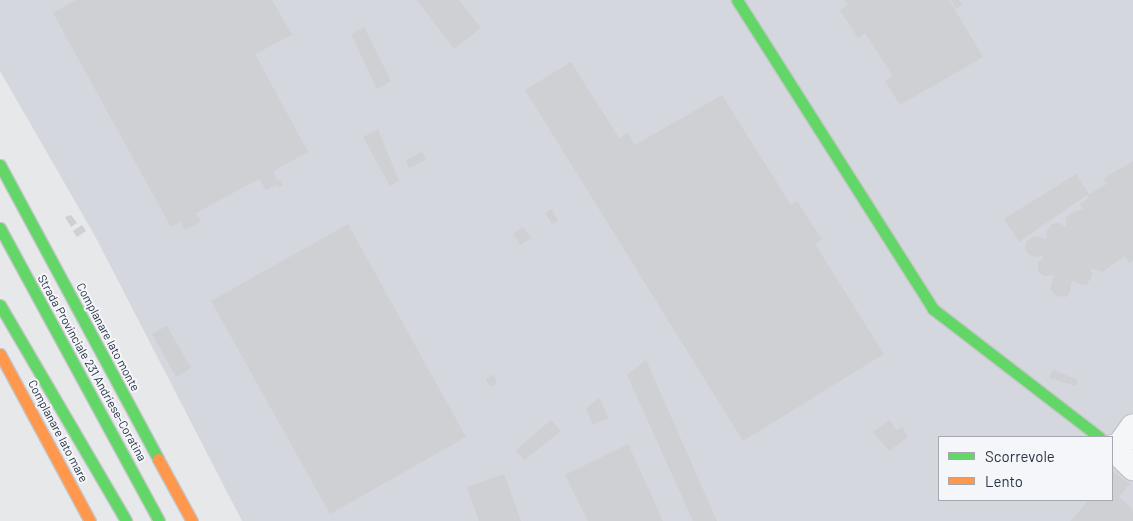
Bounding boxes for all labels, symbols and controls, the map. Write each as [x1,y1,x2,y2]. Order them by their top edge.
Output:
street label: Strada Provinciale 231 Andriese-Coratina [35,272,149,464]
street label: Complanare lato monte [73,280,143,394]
street label: Complanare lato mare [25,377,91,485]
legend [938,436,1113,501]
text: Scorrevole [985,447,1055,465]
text: Lento [985,472,1023,490]

